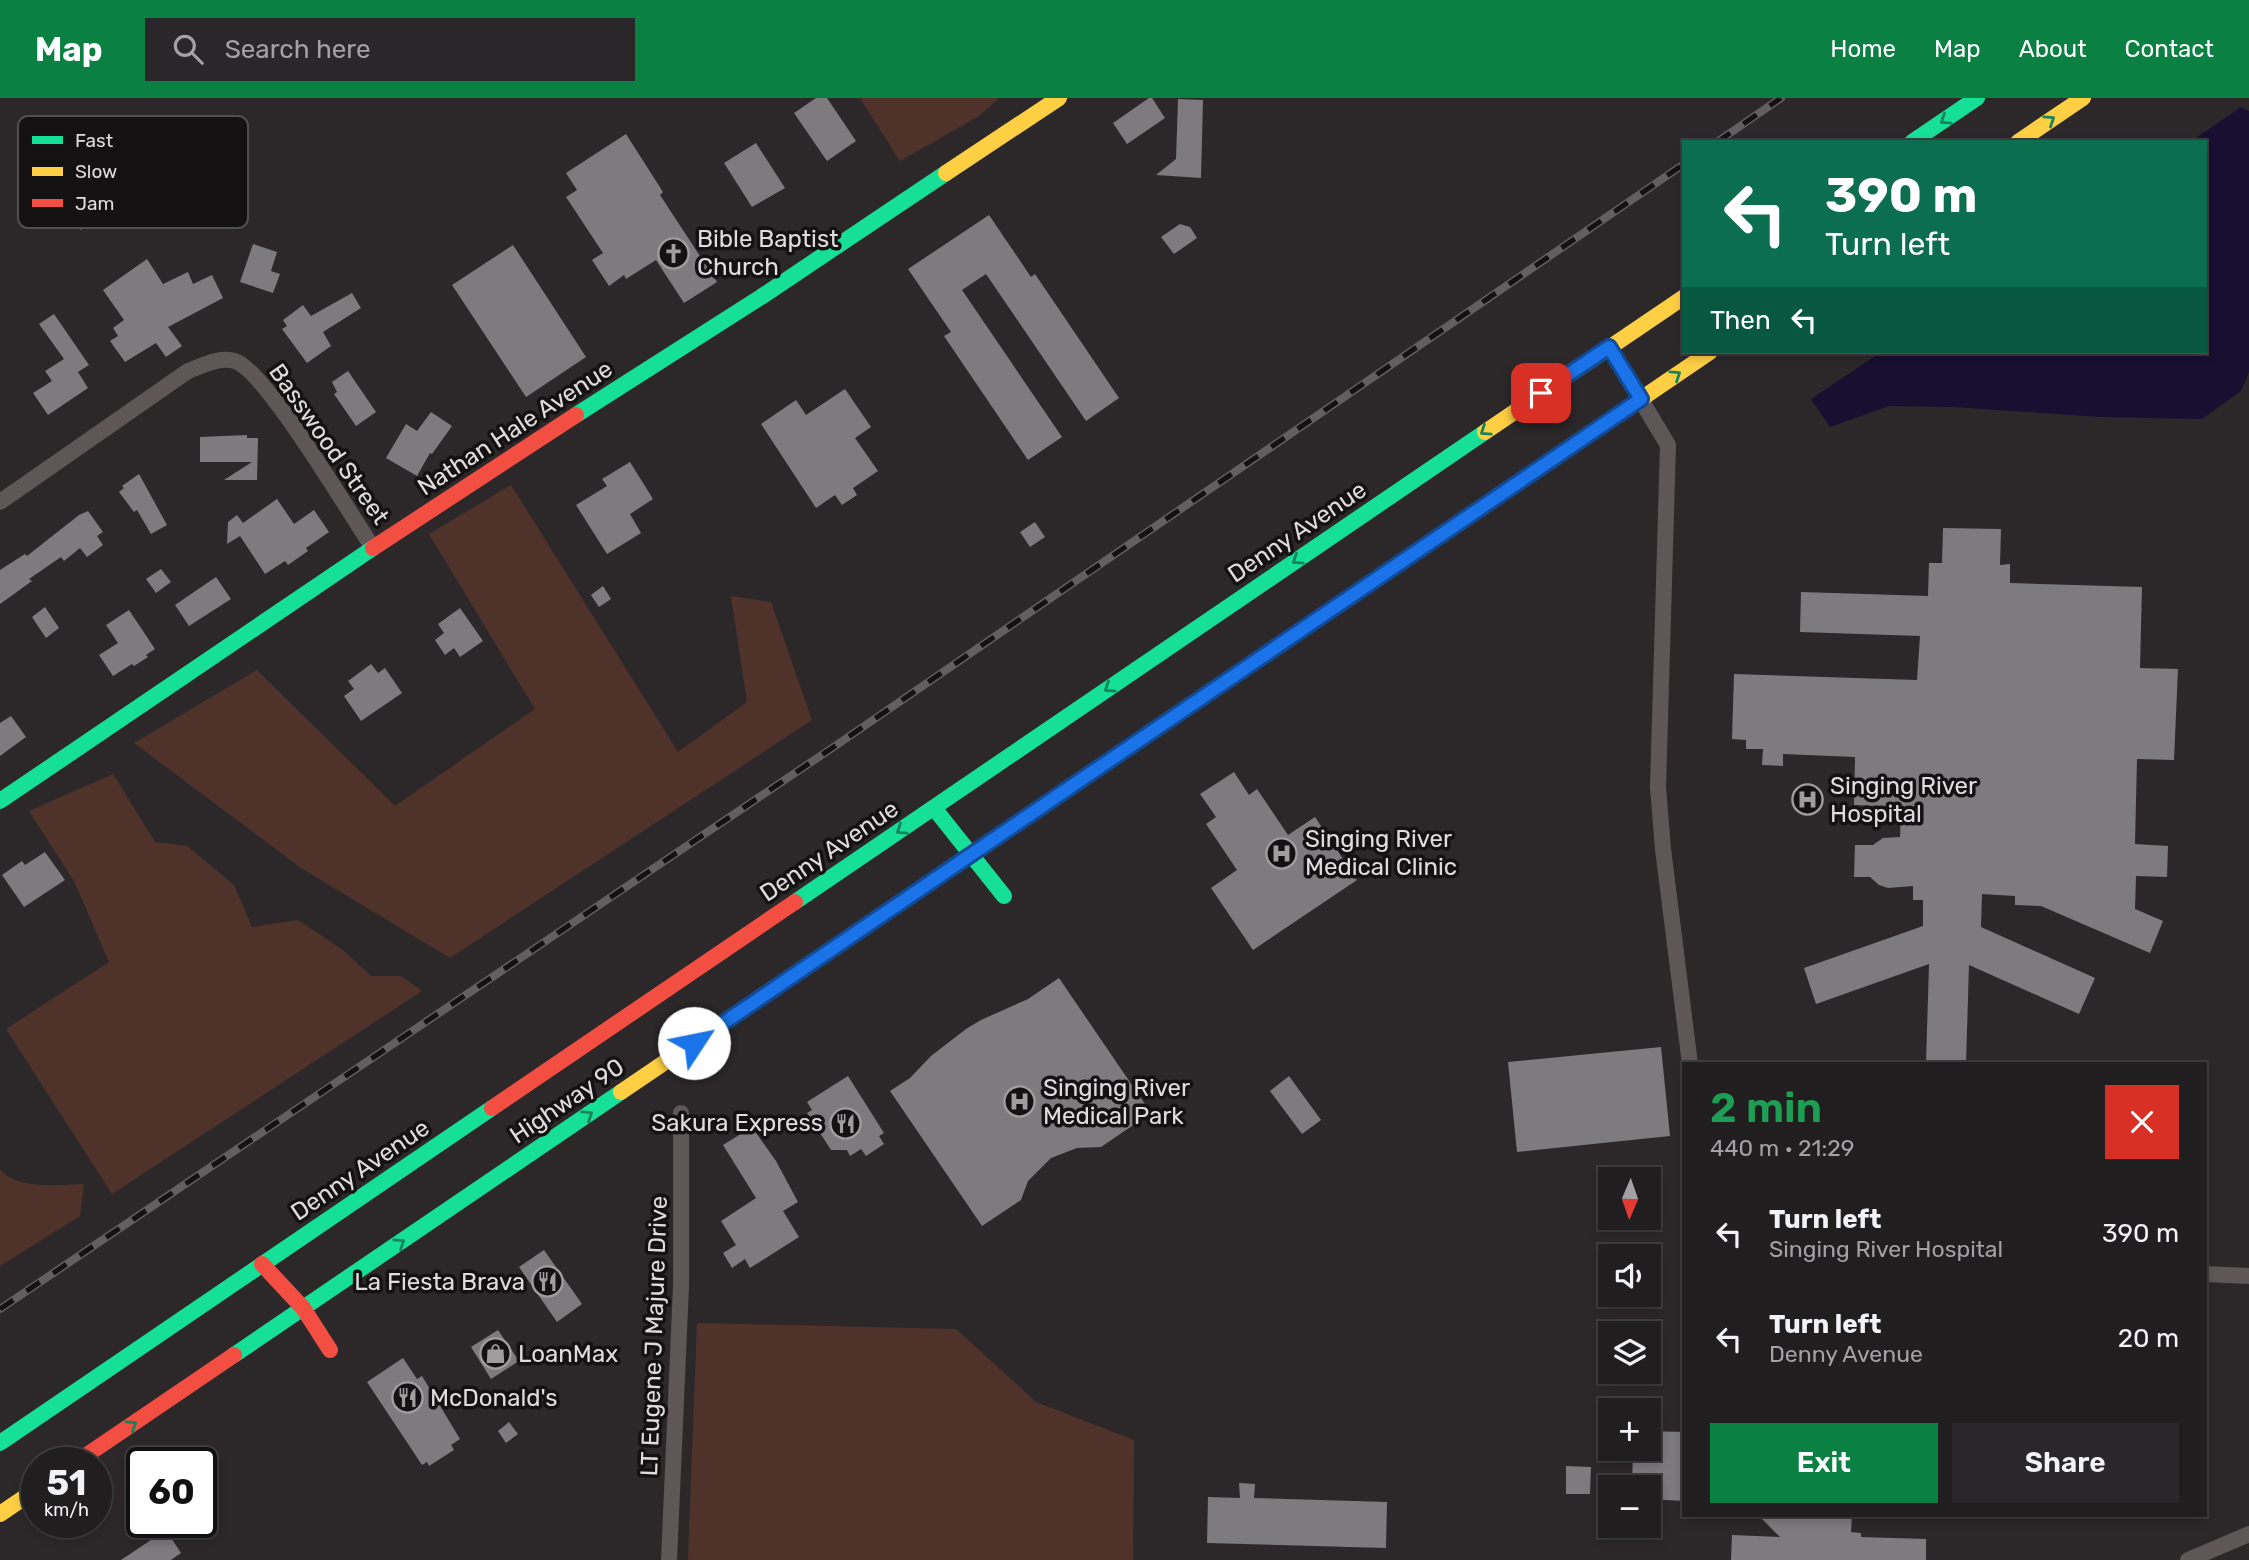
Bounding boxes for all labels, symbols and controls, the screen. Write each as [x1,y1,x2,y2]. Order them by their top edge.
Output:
search box [145,18,635,81]
text: Map [35,30,103,69]
icon: search [169,30,207,68]
text: Search here [225,34,370,65]
text: Home [1830,35,1896,63]
text: Map [1934,35,1981,63]
text: About [2019,35,2087,63]
text: Contact [2125,35,2214,63]
one-way arrow [1940,112,1953,124]
one-way arrow [2043,115,2056,128]
legend [18,116,248,228]
text: Fast [75,129,114,152]
text: Slow [75,160,117,183]
text: 390 m [1825,166,1977,224]
icon: left [1710,168,1801,259]
text: Jam [75,192,114,215]
place label: Bible Baptist Church [697,225,839,281]
text: Turn left [1825,225,1950,263]
church icon: Bible Baptist Church [657,236,691,270]
icon: left [1785,301,1823,339]
text: Then [1710,305,1771,336]
street label: Nathan Hale Avenue [412,355,618,501]
street label: Basswood Street [263,358,395,530]
pin [1511,363,1571,423]
one-way arrow [1668,371,1681,383]
icon: arrive [1522,374,1560,412]
one-way arrow [1480,423,1493,436]
street label: Denny Avenue [1223,475,1371,589]
one-way arrow [1292,551,1305,564]
one-way arrow [1104,680,1117,693]
place label: Singing River Hospital [1830,772,1977,828]
hospital icon: Singing River Hospital [1790,783,1824,817]
street label: Denny Avenue [755,794,903,908]
one-way arrow [896,822,909,835]
place label: Singing River Medical Clinic [1305,825,1457,881]
hospital icon: Singing River Medical Clinic [1265,836,1299,870]
position arrow [657,1006,731,1080]
street label: Highway 90 [505,1053,629,1149]
place label: Singing River Medical Park [1043,1074,1190,1130]
text: 2 min [1710,1083,1822,1133]
hospital icon: Singing River Medical Park [1003,1085,1037,1119]
button: close [2105,1085,2179,1159]
restaurant icon: Sakura Express [829,1106,863,1140]
place label: Sakura Express [651,1109,823,1137]
one-way arrow [580,1111,593,1123]
street label: Denny Avenue [286,1113,434,1227]
text: 440 m · 21:29 [1710,1134,1855,1162]
north arrow [1598,1167,1661,1230]
map controls [1598,1167,1661,1538]
street label: LT Eugene J Majure Drive [635,1195,673,1477]
text: Turn left [1769,1204,1881,1235]
icon: left [1710,1215,1748,1253]
text: 390 m [2102,1218,2179,1249]
text: Singing River Hospital [1769,1235,2003,1263]
one-way arrow [392,1238,405,1251]
button: sound [1598,1244,1661,1307]
restaurant icon: La Fiesta Brava [531,1265,565,1299]
place label: La Fiesta Brava [354,1268,525,1296]
text: Turn left [1769,1309,1881,1340]
icon: left [1710,1320,1748,1358]
button: layers [1598,1321,1661,1384]
text: 20 m [2118,1323,2179,1354]
shop icon: LoanMax [478,1337,512,1371]
place label: LoanMax [518,1340,618,1368]
text: Denny Avenue [1769,1340,1923,1368]
restaurant icon: McDonald's [390,1381,424,1415]
place label: McDonald's [430,1384,557,1412]
button: + [1598,1398,1661,1461]
one-way arrow [124,1421,137,1433]
button: Exit [1710,1423,1938,1503]
button: Share [1952,1423,2179,1503]
speed limit sign: 60 [126,1447,217,1538]
text: 51 [47,1462,86,1504]
button: − [1598,1475,1661,1538]
text: km/h [44,1499,89,1521]

